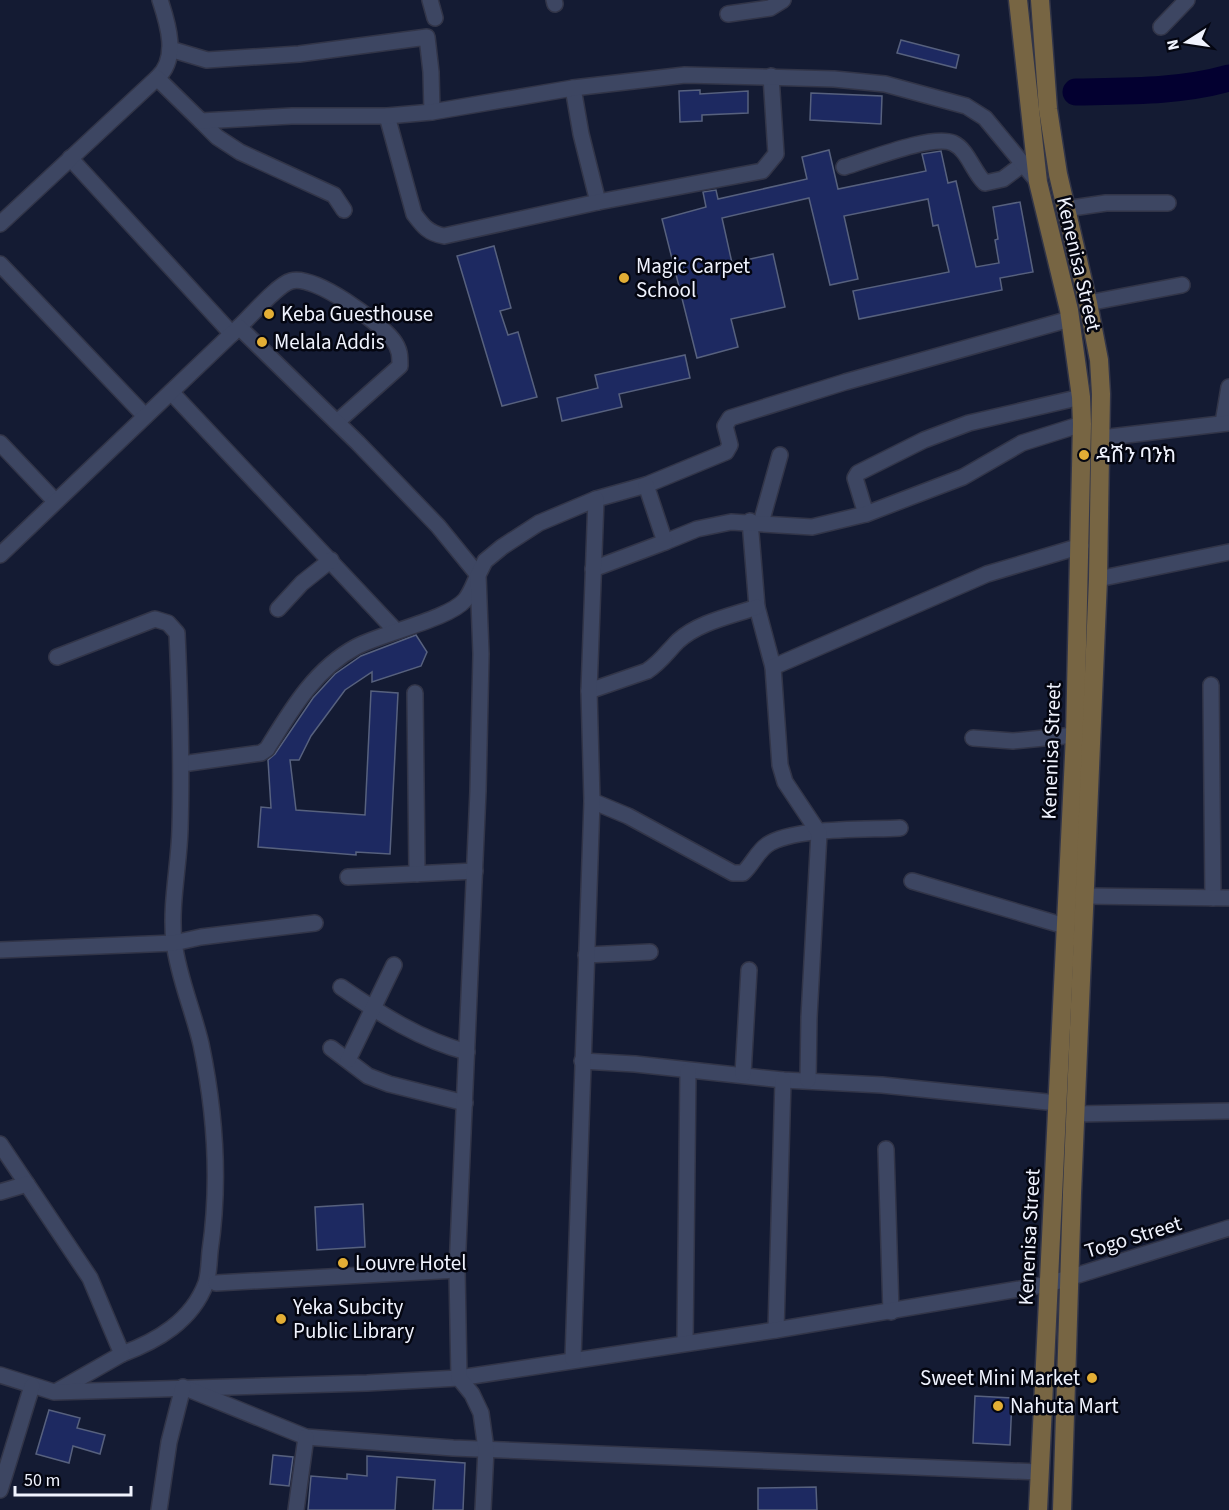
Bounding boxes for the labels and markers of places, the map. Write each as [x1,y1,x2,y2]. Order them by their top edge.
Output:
place label: Magic Carpet School [636,251,750,305]
marker: Magic Carpet School [617,271,631,285]
place label: Keba Guesthouse [281,299,433,329]
marker: Keba Guesthouse [262,307,276,321]
place label: Melala Addis [274,327,385,357]
marker: Melala Addis [255,335,269,349]
place label: ዳሽን ባንክ [1096,440,1176,470]
marker: ዳሽን ባንክ [1077,448,1091,462]
place label: Louvre Hotel [355,1248,467,1278]
marker: Louvre Hotel [336,1256,350,1270]
place label: Yeka Subcity Public Library [292,1292,414,1346]
marker: Yeka Subcity Public Library [274,1312,288,1326]
place label: Sweet Mini Market [920,1363,1080,1393]
marker: Sweet Mini Market [1085,1371,1099,1385]
place label: Nahuta Mart [1010,1391,1119,1421]
marker: Nahuta Mart [991,1399,1005,1413]

